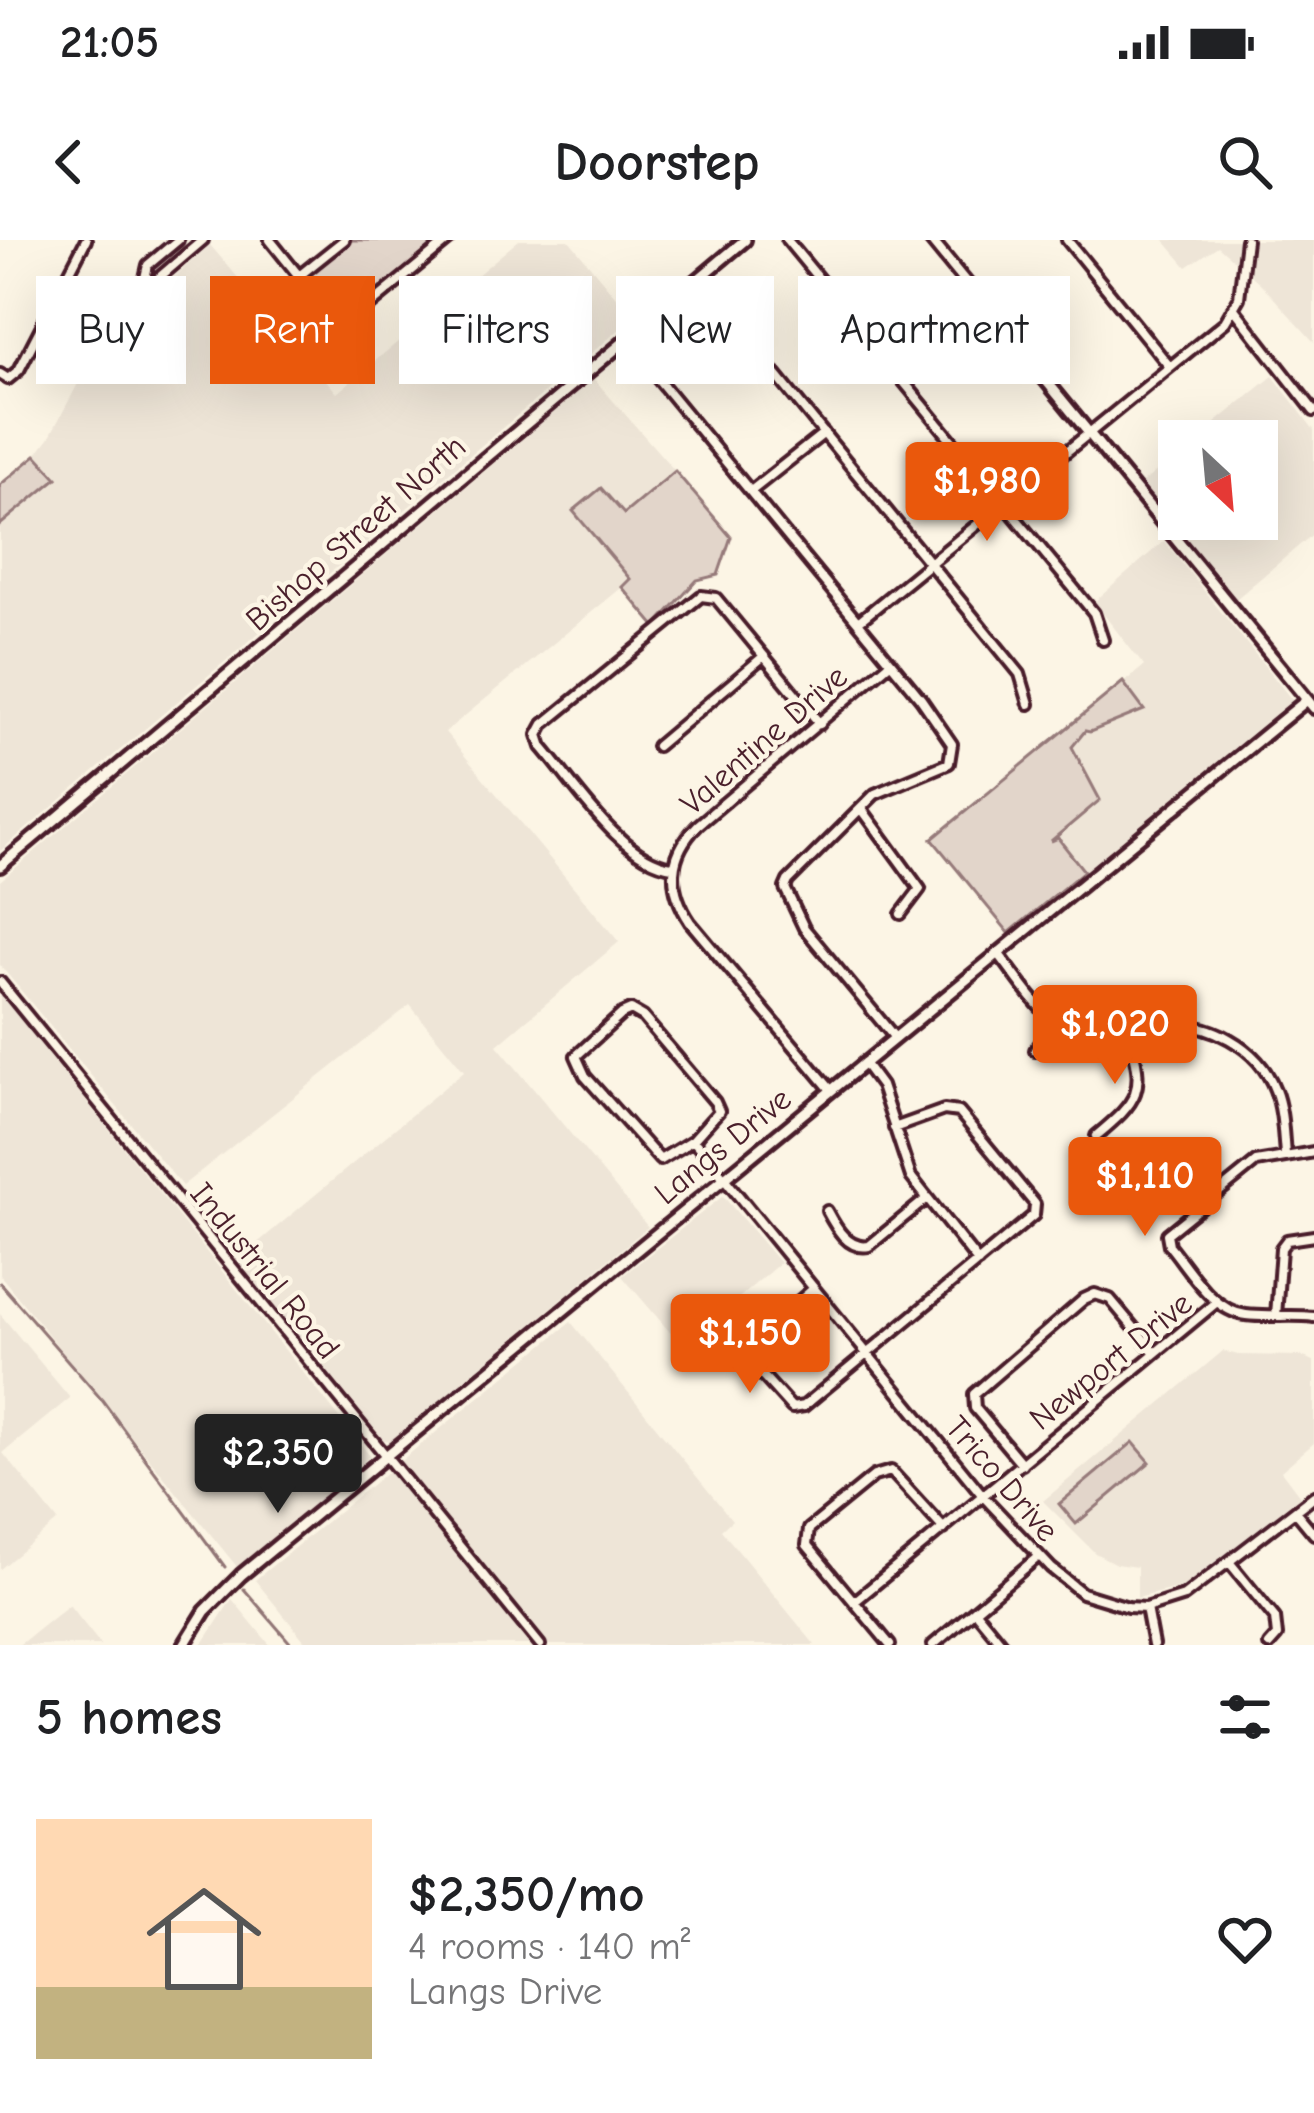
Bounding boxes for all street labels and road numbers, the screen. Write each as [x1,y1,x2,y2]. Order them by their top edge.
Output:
street label: Bishop Street North [238,427,473,638]
street label: Valentine Drive [672,657,855,823]
street label: Langs Drive [647,1079,799,1212]
street label: Industrial Road [183,1175,348,1366]
street label: Newport Drive [1022,1284,1199,1438]
street label: Trico Drive [938,1408,1067,1549]

